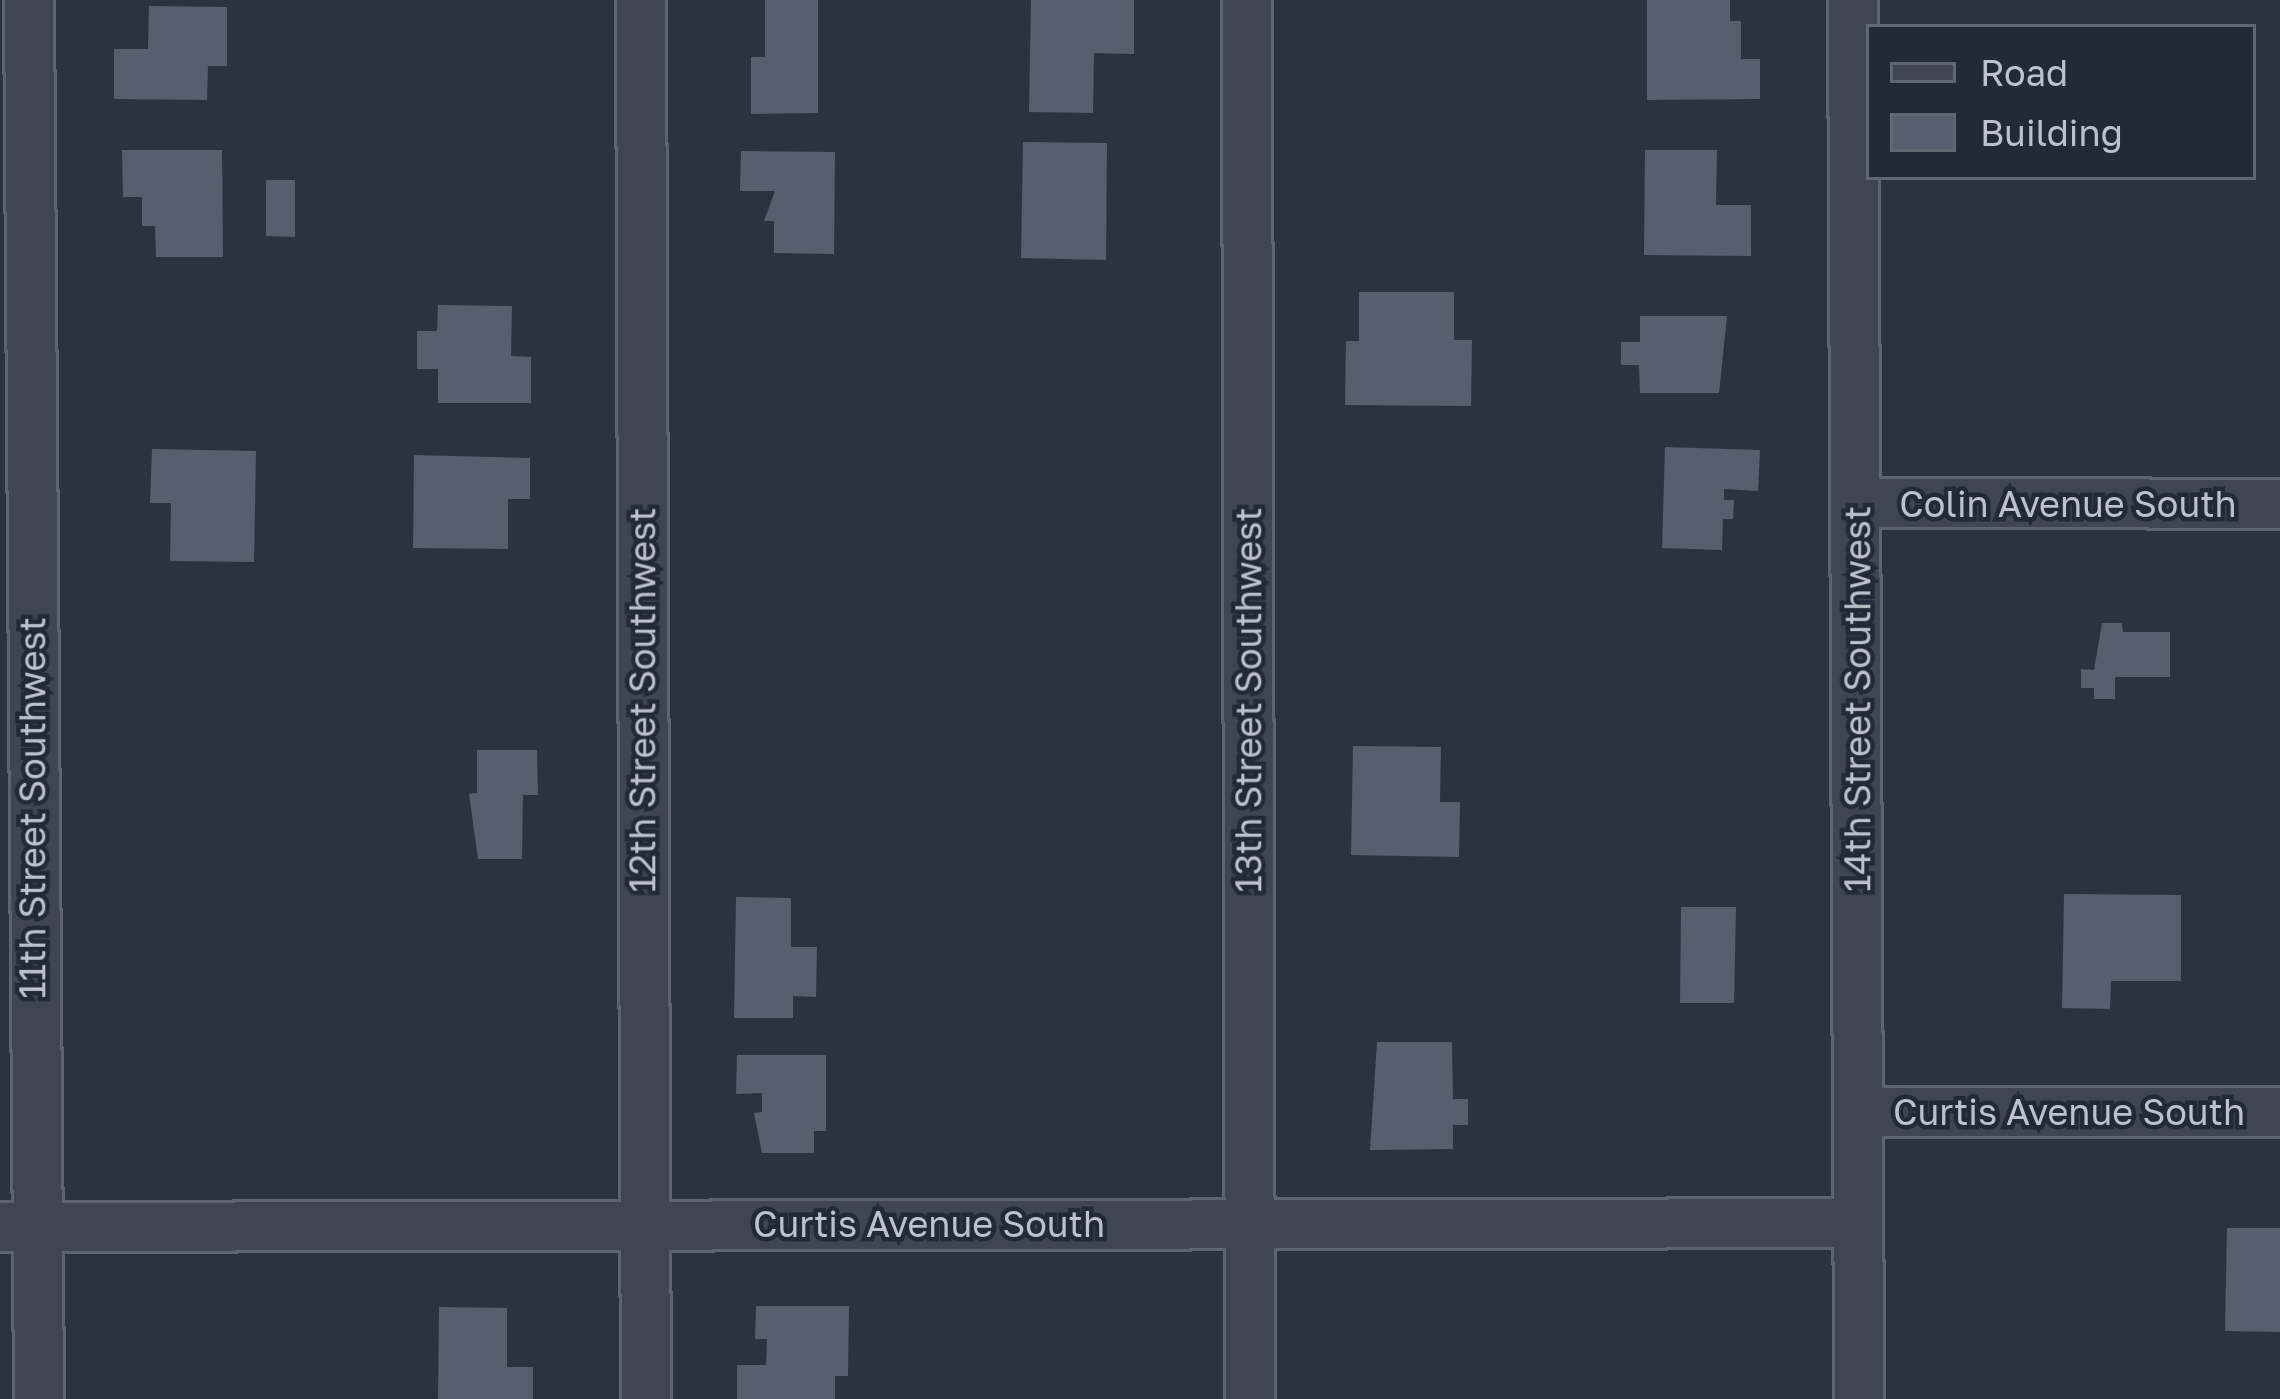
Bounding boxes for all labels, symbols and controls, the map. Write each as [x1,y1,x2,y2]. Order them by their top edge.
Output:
legend [1866,24,2256,180]
text: Road [1980,51,2068,94]
text: Building [1980,111,2123,154]
street label: Colin Avenue South [1899,482,2237,526]
street label: 14th Street Southwest [1835,506,1879,892]
street label: 12th Street Southwest [620,507,664,893]
street label: 13th Street Southwest [1226,507,1270,893]
street label: 11th Street Southwest [10,617,54,999]
street label: Curtis Avenue South [1893,1090,2245,1134]
street label: Curtis Avenue South [753,1202,1105,1246]

